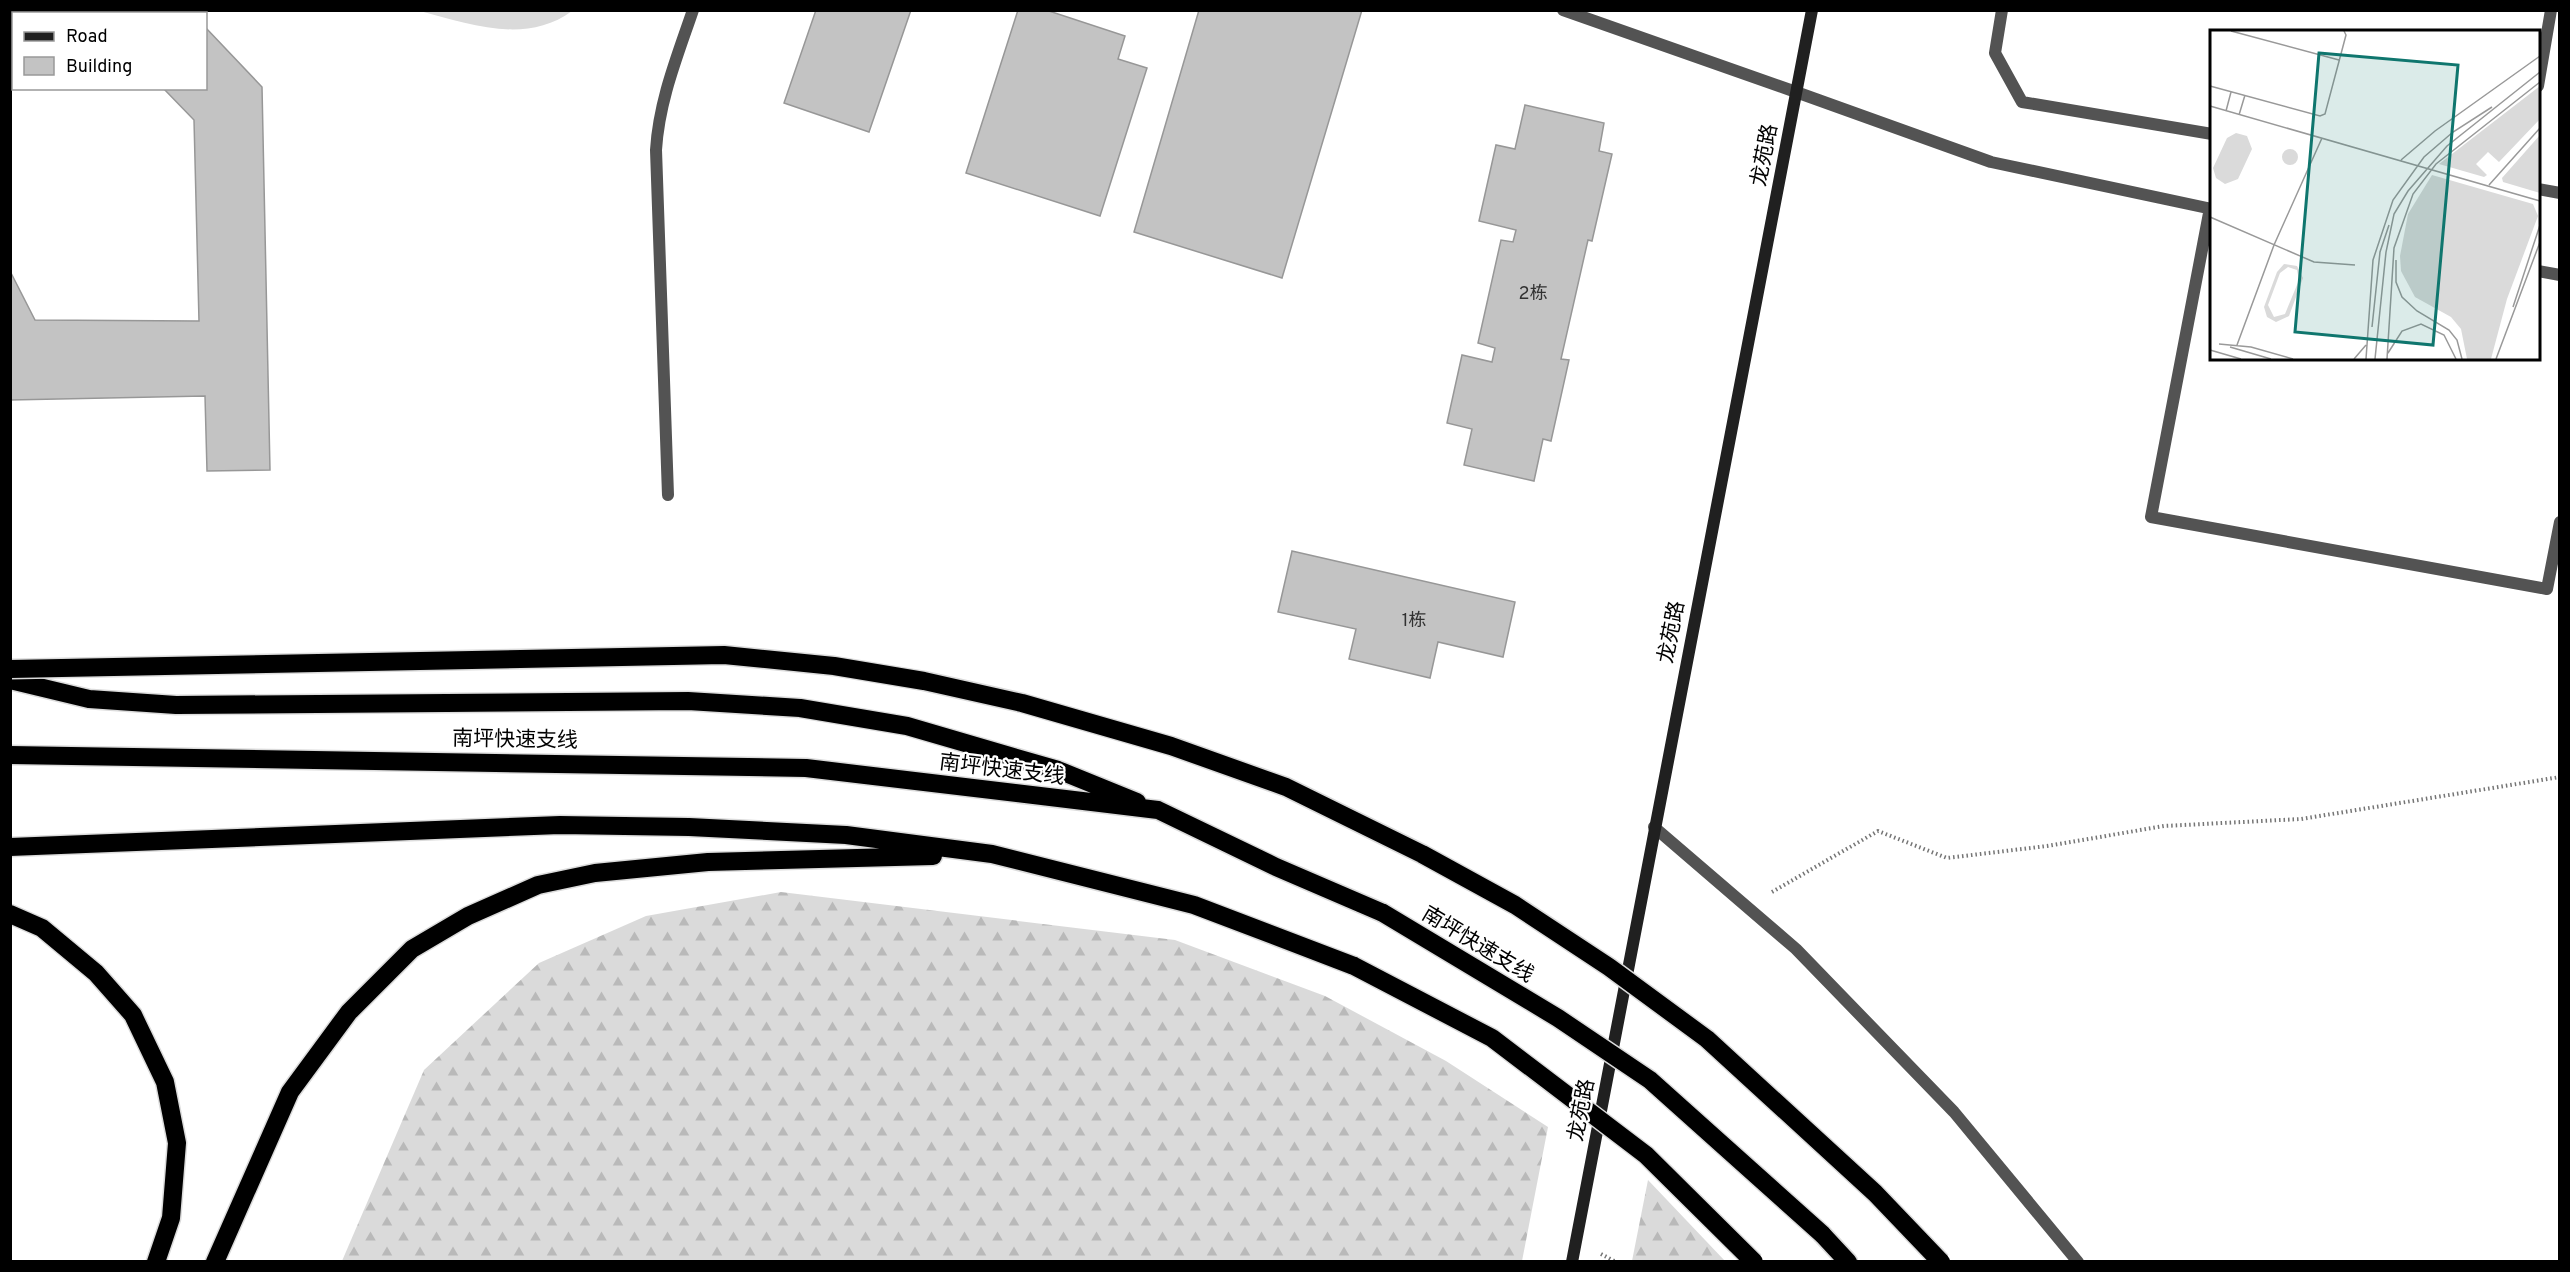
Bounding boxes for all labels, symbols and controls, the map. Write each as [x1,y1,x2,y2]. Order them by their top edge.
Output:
legend [12,12,207,90]
text: Road [66,26,108,49]
inset map [2210,30,2540,360]
text: Building [66,56,132,79]
street label: 龙苑路 [1746,122,1785,189]
house number: 2栋 [1518,283,1548,306]
street label: 龙苑路 [1653,599,1692,666]
house number: 1栋 [1402,610,1426,633]
street label: 南坪快速支线 [452,726,578,755]
street label: 南坪快速支线 [938,749,1066,792]
street label: 南坪快速支线 [1416,901,1538,989]
street label: 龙苑路 [1563,1077,1602,1144]

